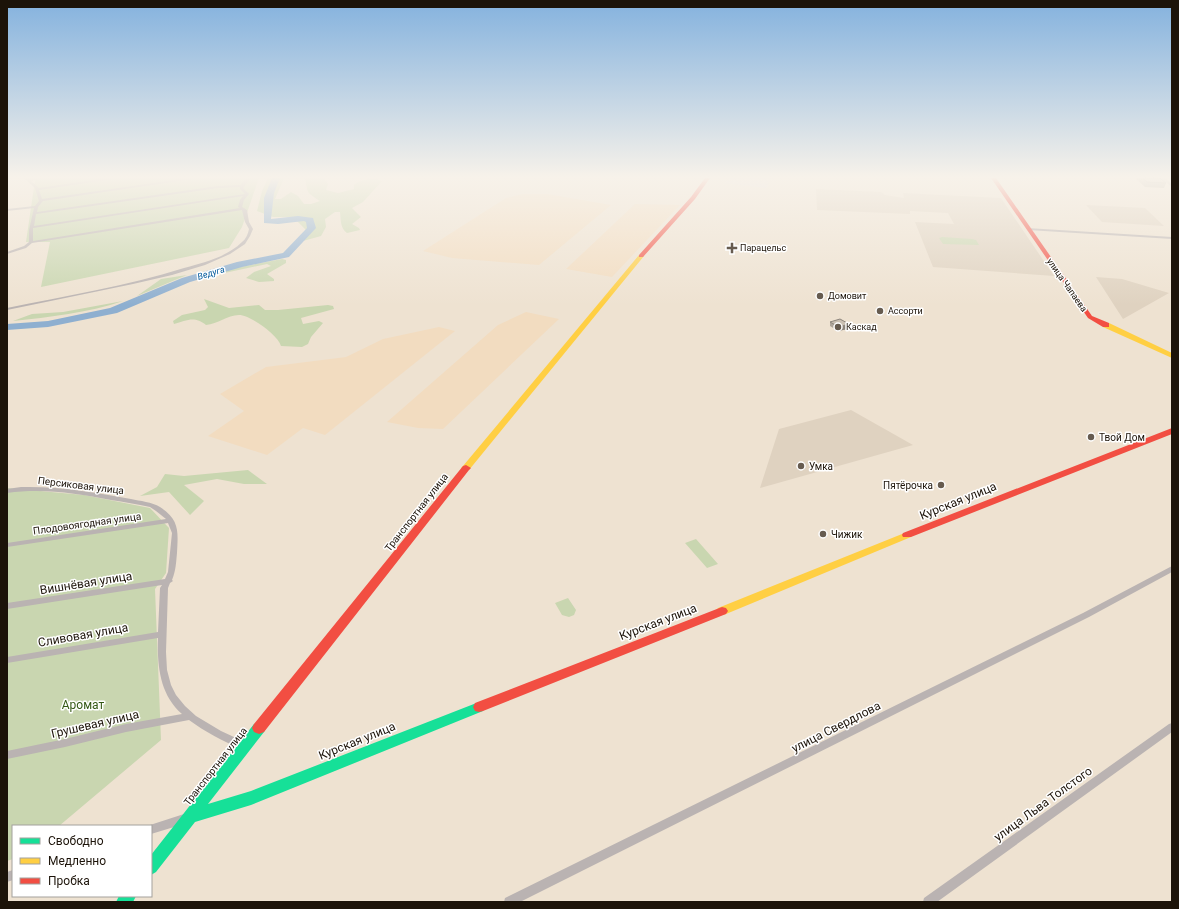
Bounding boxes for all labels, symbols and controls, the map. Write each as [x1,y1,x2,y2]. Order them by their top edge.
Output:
marker: Парацельс [727,243,737,253]
place label: Парацельс [740,243,786,253]
street label: улица Чапаева [1045,256,1089,314]
water label: Ведуга [196,264,226,282]
marker: Домовит [815,291,825,301]
place label: Домовит [828,291,867,301]
marker: Ассорти [875,306,885,316]
place label: Ассорти [888,306,923,316]
marker: Каскад [833,322,843,332]
place label: Каскад [846,322,877,332]
marker: Твой Дом [1086,432,1096,442]
place label: Твой Дом [1099,432,1145,443]
marker: Умка [796,461,806,471]
place label: Умка [809,461,833,472]
street label: Транспортная улица [383,471,450,553]
street label: Персиковая улица [37,475,125,496]
street label: Курская улица [918,479,998,523]
place label: Пятёрочка [883,480,933,491]
marker: Пятёрочка [936,480,946,490]
street label: Плодовоягодная улица [32,510,142,537]
marker: Чижик [818,529,828,539]
place label: Чижик [831,529,863,540]
street label: Вишнёвая улица [39,569,133,597]
street label: Курская улица [617,601,699,643]
street label: Сливовая улица [37,620,129,650]
park label: Аромат [62,698,104,712]
street label: улица Свердлова [789,699,883,755]
street label: Грушевая улица [50,707,140,741]
street label: Курская улица [317,719,397,763]
street label: Транспортная улица [182,725,249,807]
street label: улица Льва Толстого [991,764,1095,844]
legend [12,825,152,897]
text: Свободно [48,834,104,848]
text: Медленно [48,854,106,868]
text: Пробка [48,874,90,888]

